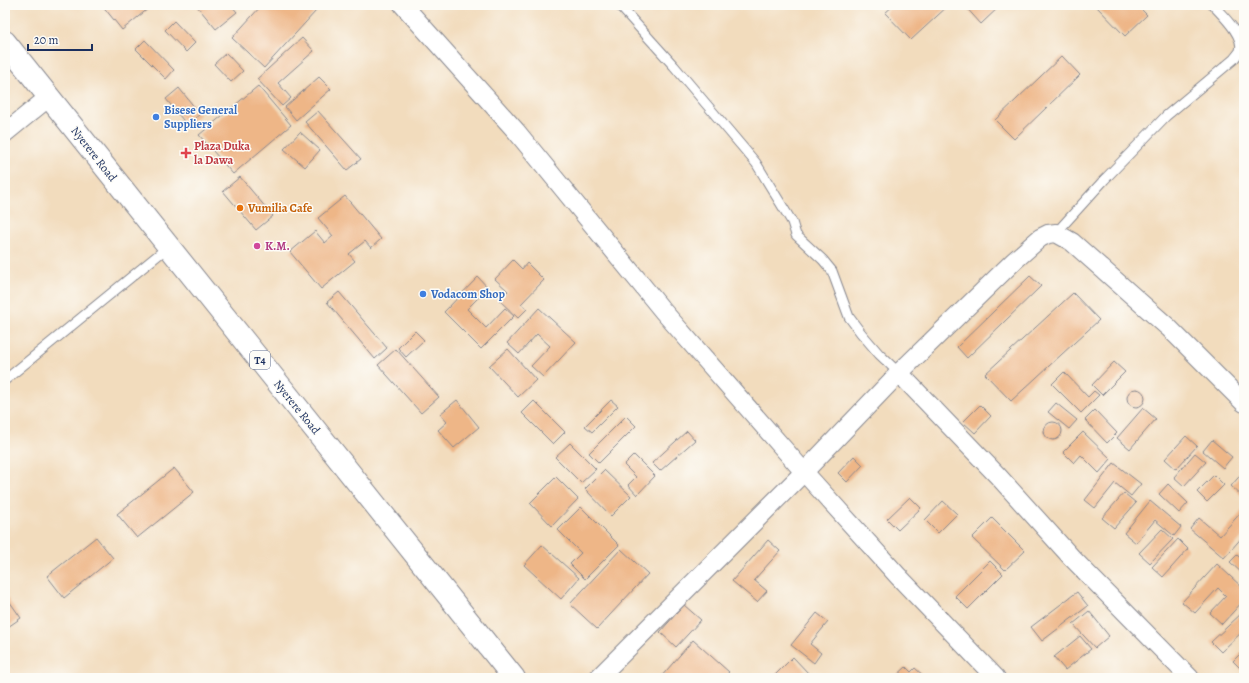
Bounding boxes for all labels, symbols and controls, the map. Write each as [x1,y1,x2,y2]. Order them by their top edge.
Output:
scale bar [28,26,92,52]
text: 20 m [34,32,58,48]
place label: Bisese General Suppliers [164,102,238,132]
marker: Bisese General Suppliers [151,112,161,122]
street label: Nyerere Road [67,123,121,185]
place label: Plaza Duka la Dawa [194,138,250,168]
marker: Plaza Duka la Dawa [181,148,191,158]
place label: Vumilia Cafe [247,200,313,216]
marker: Vumilia Cafe [235,203,245,213]
place label: K.M. [265,238,290,254]
marker: K.M. [252,241,262,251]
place label: Vodacom Shop [430,286,506,302]
marker: Vodacom Shop [418,289,428,299]
road number: T4 [250,351,270,369]
street label: Nyerere Road [270,376,324,438]

